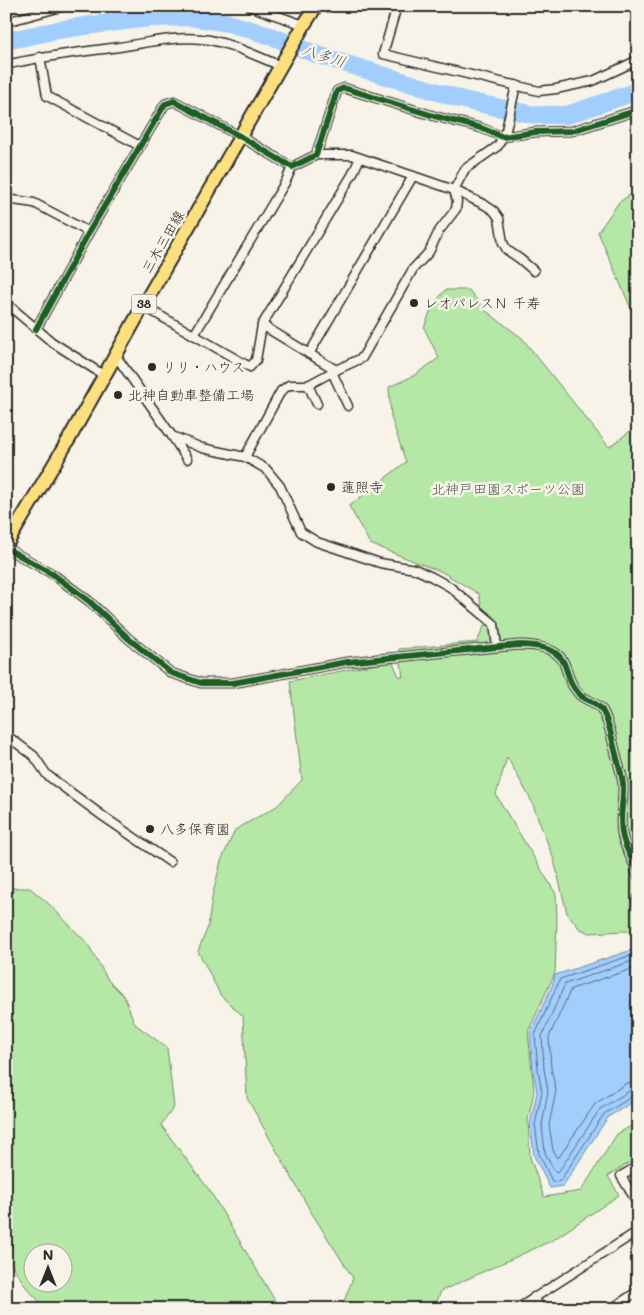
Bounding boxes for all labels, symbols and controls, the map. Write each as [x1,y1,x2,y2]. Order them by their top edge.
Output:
water label: 八多川 [300,39,349,72]
street label: 三木三田線 [137,207,188,277]
place label: レオパレスＮ 千寿 [424,293,540,312]
road number: 38 [132,294,156,314]
marker: レオパレスＮ 千寿 [408,297,420,309]
place label: リリ・ハウス [162,357,245,376]
marker: リリ・ハウス [146,361,158,373]
place label: 北神自動車整備工場 [128,385,254,404]
marker: 北神自動車整備工場 [112,389,124,401]
place label: 蓮照寺 [341,477,383,496]
park label: 北神戸田園スポーツ公園 [431,479,585,498]
marker: 蓮照寺 [325,481,337,493]
place label: 八多保育園 [160,819,230,838]
marker: 八多保育園 [144,823,156,835]
north arrow [22,1242,72,1292]
text: N [43,1245,53,1264]

